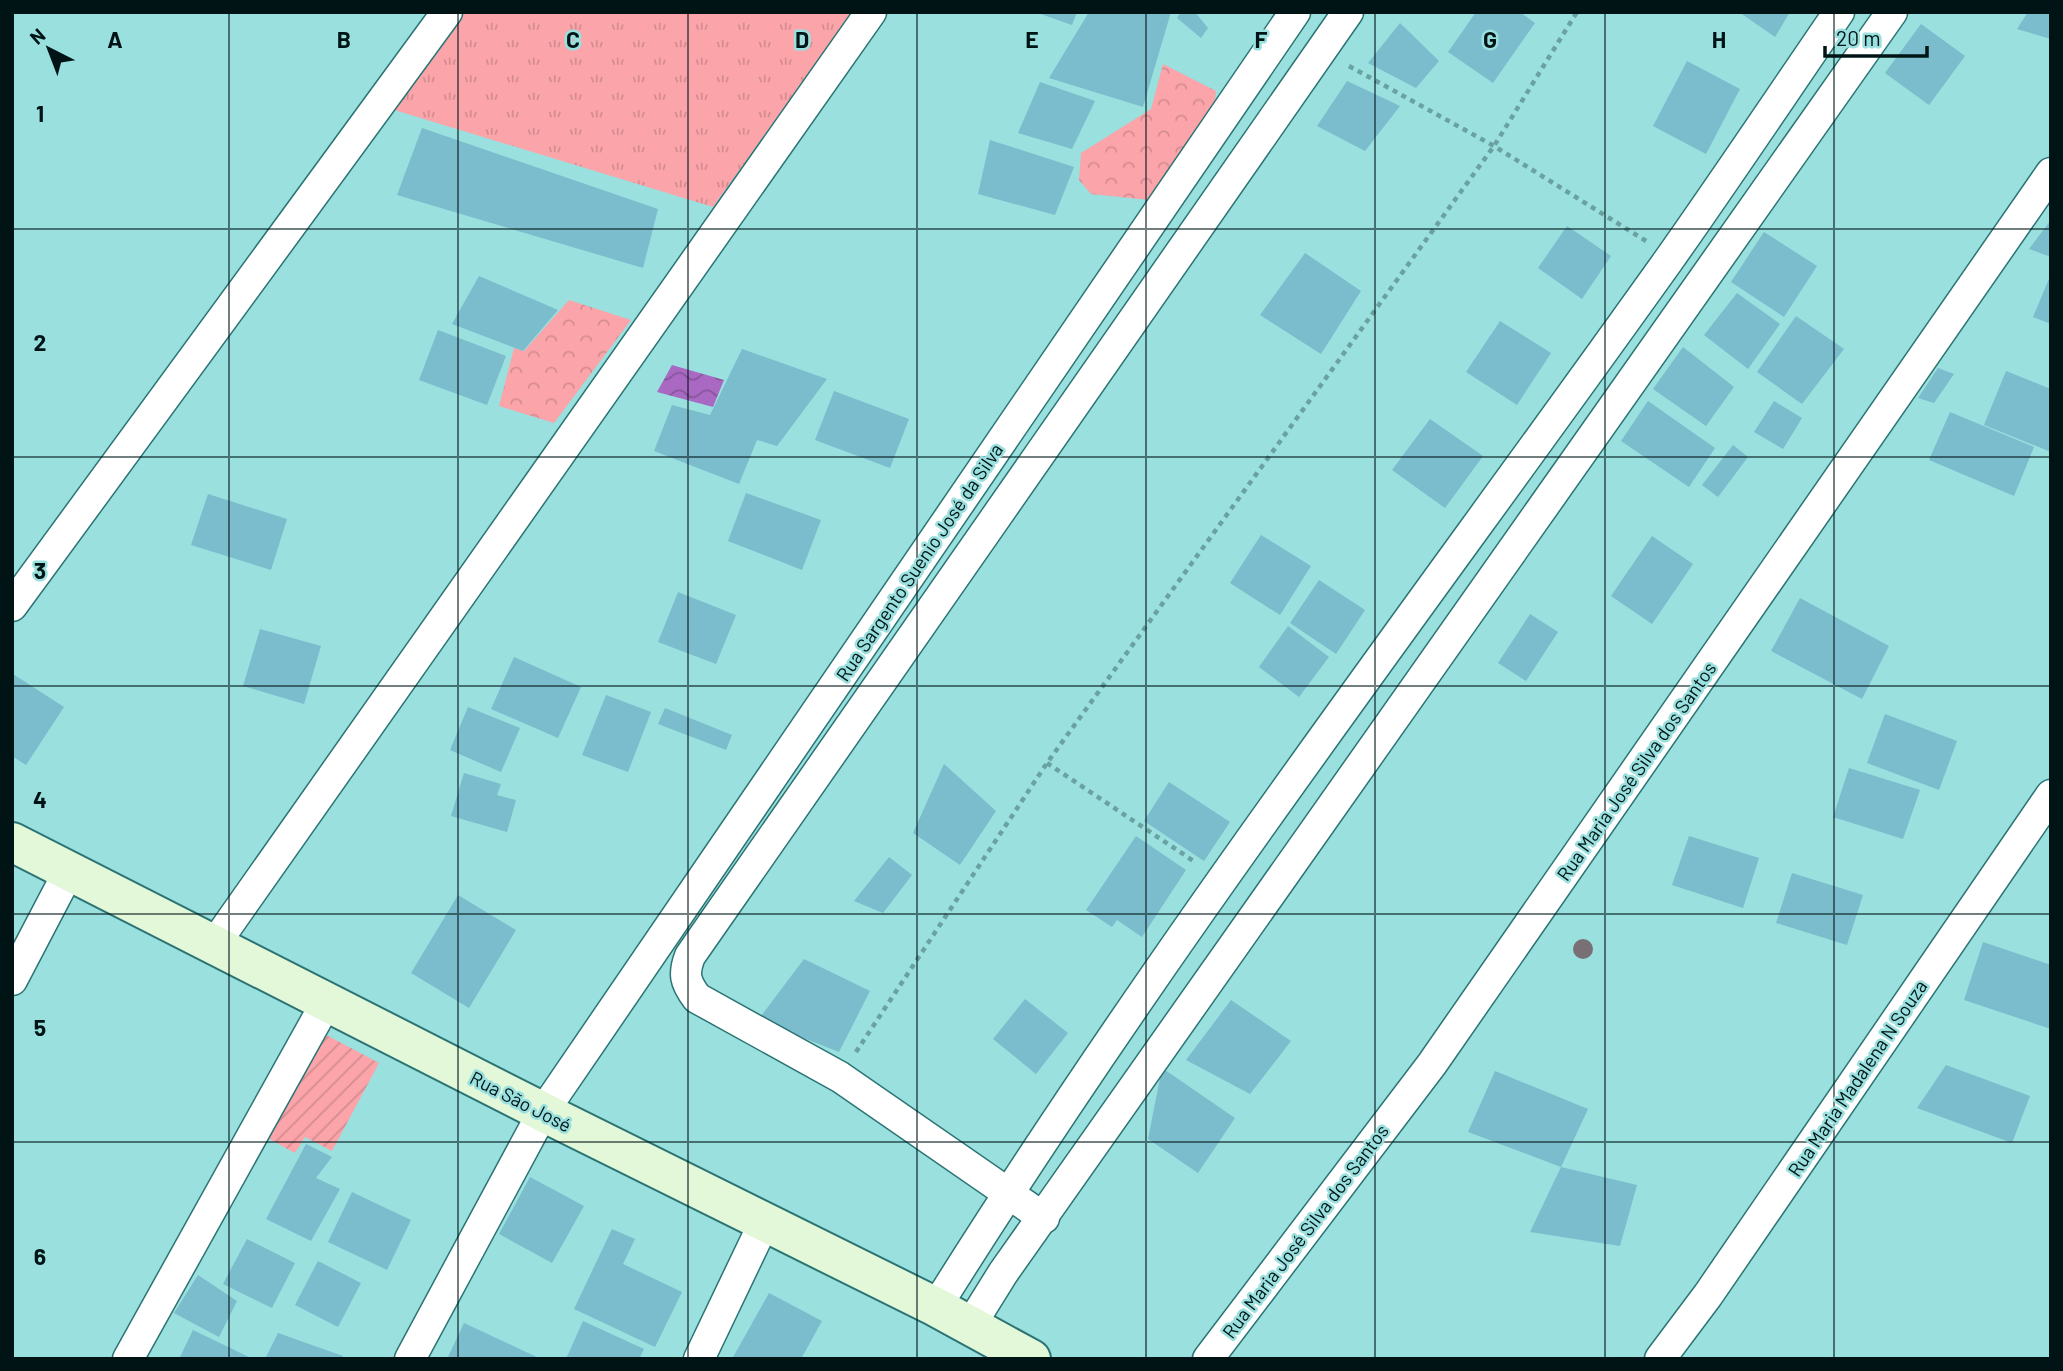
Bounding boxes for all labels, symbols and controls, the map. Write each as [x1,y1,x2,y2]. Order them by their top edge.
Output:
north arrow [14,14,84,84]
scale bar [1825,14,1926,58]
text: N [25,23,50,49]
text: A [107,25,123,53]
text: B [337,25,351,53]
text: C [566,25,580,53]
text: D [795,25,809,53]
text: E [1025,25,1039,53]
text: F [1255,25,1268,53]
text: G [1483,25,1497,53]
text: H [1712,25,1726,53]
text: 20 m [1836,25,1881,50]
text: 1 [36,99,44,127]
text: 2 [34,328,46,356]
street label: Rua Sargento Suenio José da Silva [831,439,1007,685]
text: 3 [34,556,46,584]
street label: Rua Maria José Silva dos Santos [1552,657,1720,885]
text: 4 [33,785,47,813]
street label: Rua Maria Madalena N Souza [1783,975,1931,1181]
text: 5 [34,1013,46,1041]
street label: Rua São José [466,1066,576,1136]
street label: Rua Maria José Silva dos Santos [1217,1120,1393,1342]
text: 6 [34,1242,46,1270]

